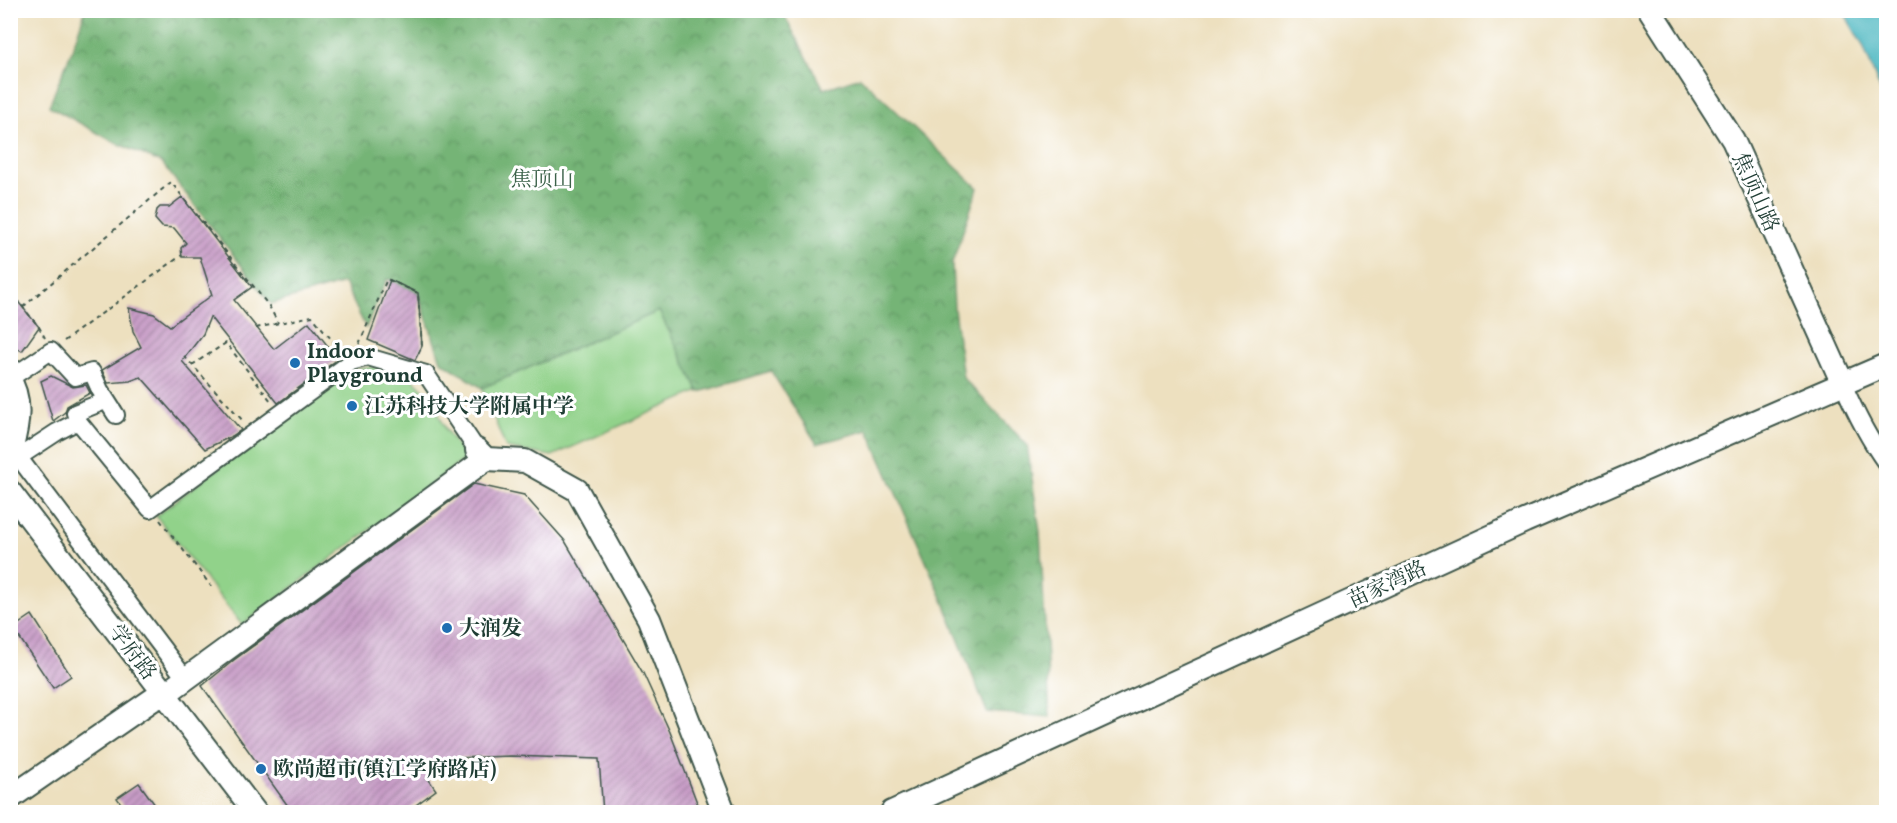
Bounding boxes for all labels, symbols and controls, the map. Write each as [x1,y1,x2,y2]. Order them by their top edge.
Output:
street label: 焦顶山路 [1724,148,1785,237]
park label: 焦顶山 [511,166,574,195]
place label: Indoor Playground [307,338,423,391]
marker: Indoor Playground [288,356,302,370]
place label: 江苏科技大学附属中学 [364,393,574,422]
marker: 江苏科技大学附属中学 [345,399,359,413]
street label: 苗家湾路 [1343,554,1432,616]
place label: 大润发 [459,615,522,644]
street label: 学府路 [101,619,162,687]
marker: 大润发 [440,621,454,635]
place label: 欧尚超市(镇江学府路店) [273,756,497,785]
marker: 欧尚超市(镇江学府路店) [254,762,268,776]

